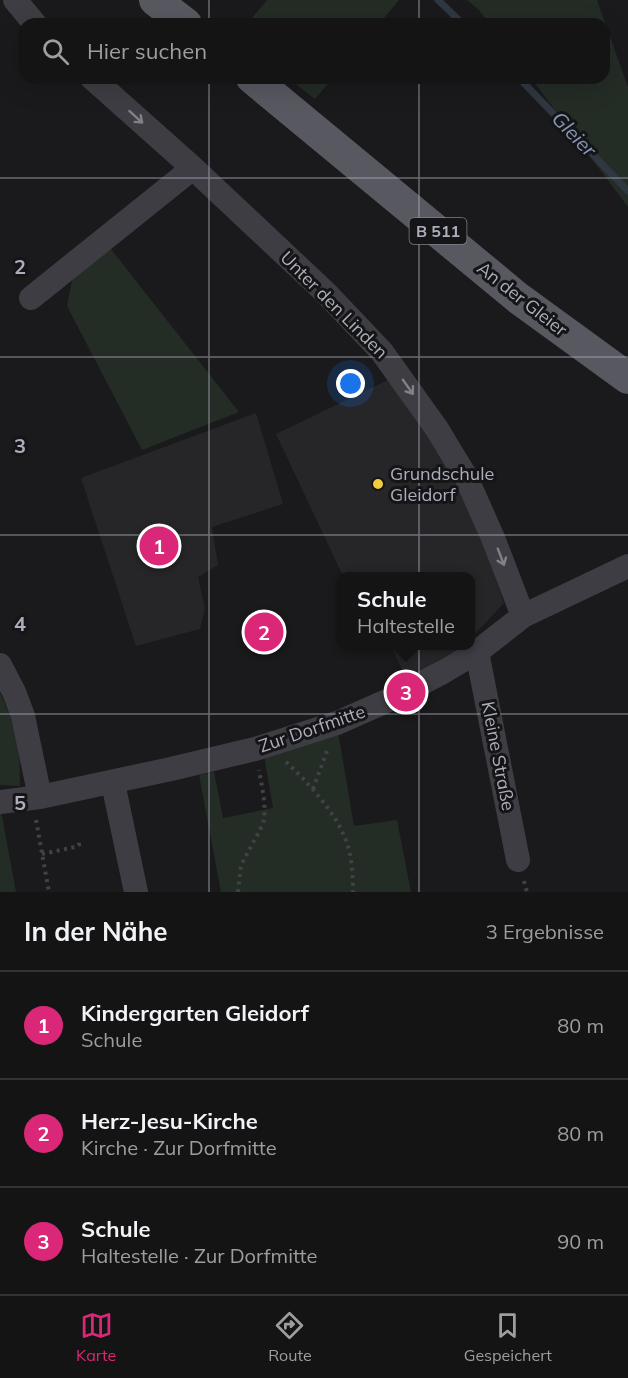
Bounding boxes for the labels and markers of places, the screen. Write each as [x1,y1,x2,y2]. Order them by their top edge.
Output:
place label: Grundschule Gleidorf [390,462,494,506]
marker: Grundschule Gleidorf [371,477,385,491]
pin: 1 [140,524,178,568]
pin: 2 [244,610,284,654]
pin: 3 [386,670,426,714]

